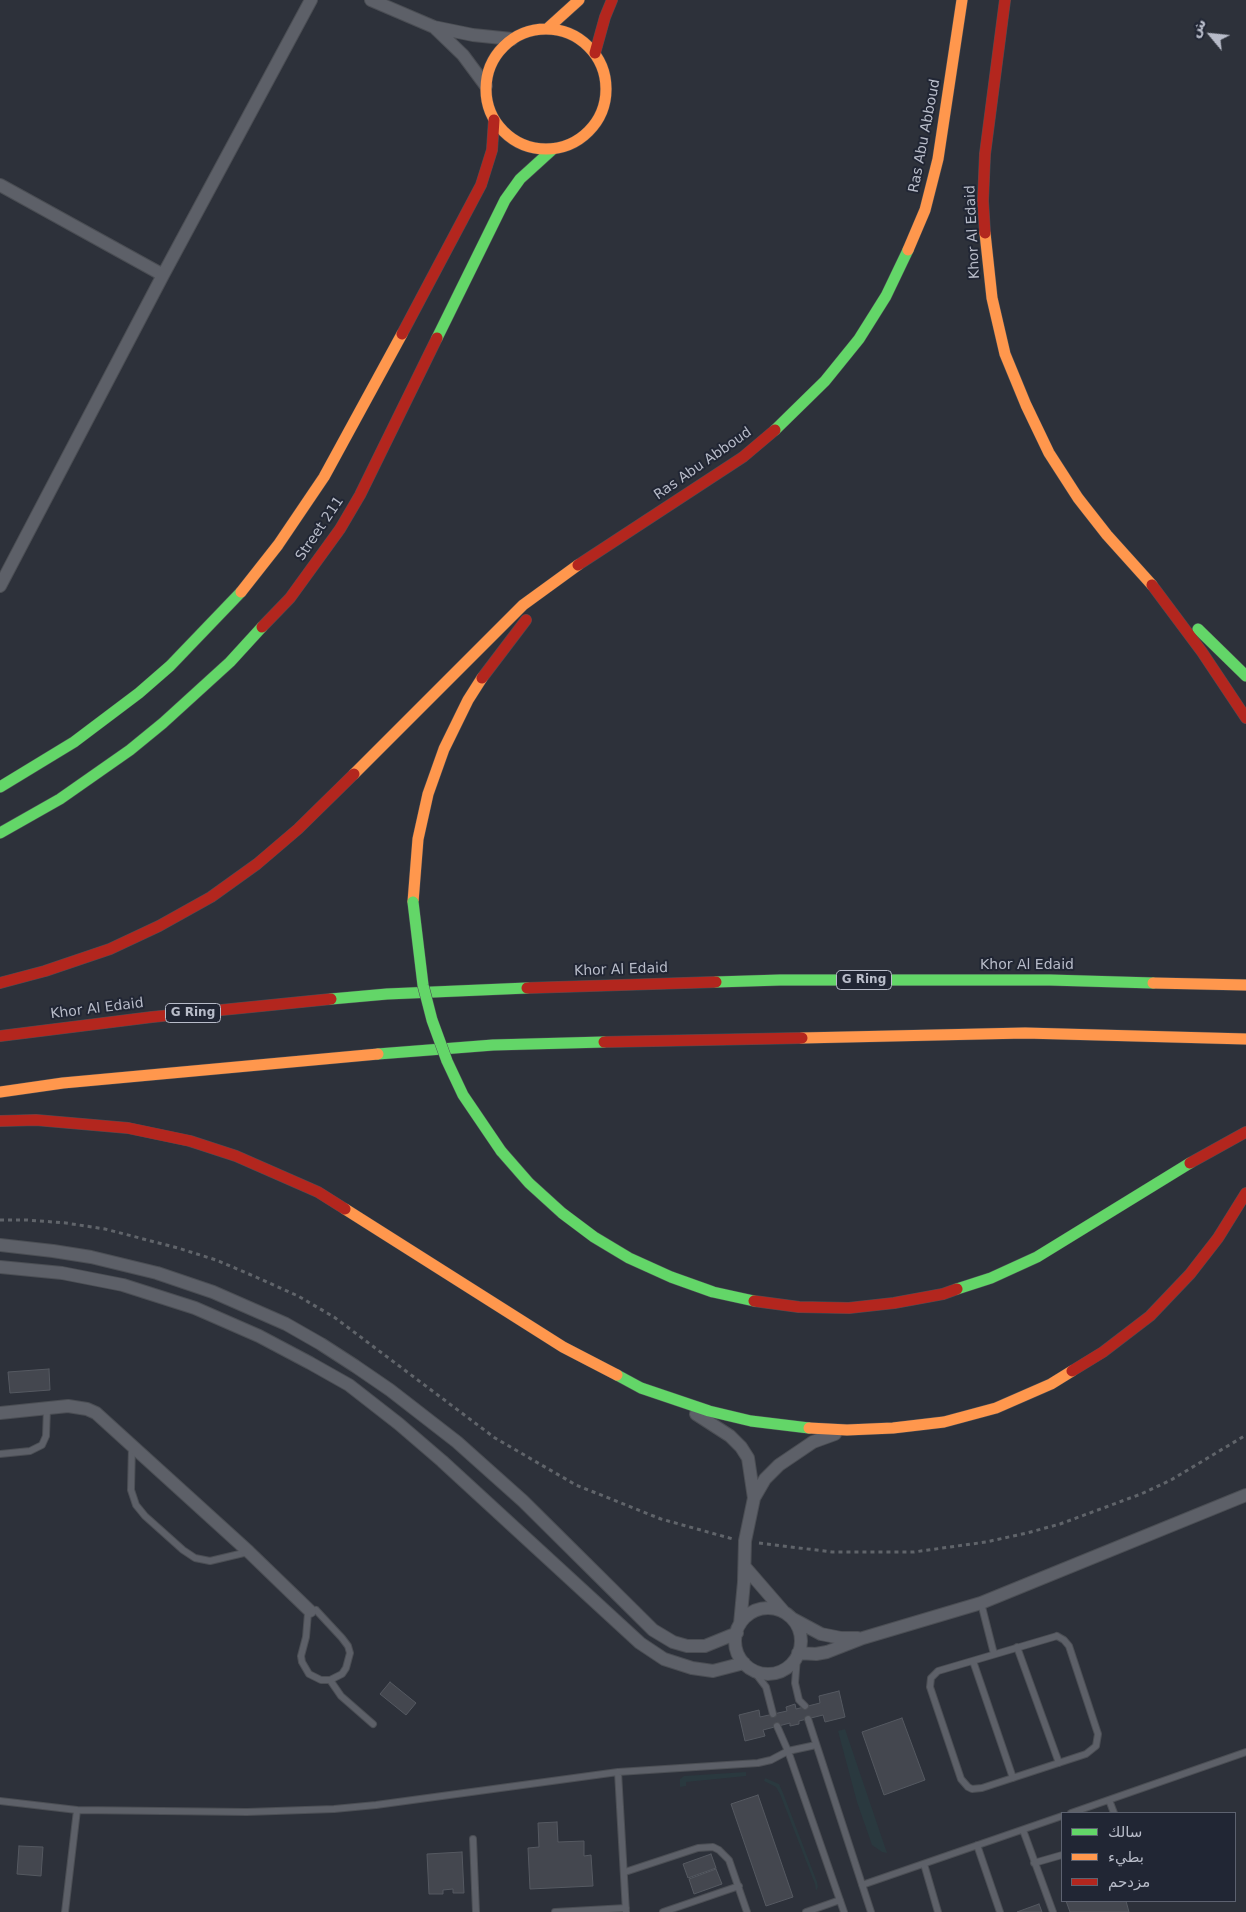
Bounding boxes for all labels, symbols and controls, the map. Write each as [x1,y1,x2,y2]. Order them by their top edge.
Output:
north arrow [1186,10,1236,60]
text: ش [1186,16,1209,40]
street label: Ras Abu Abboud [906,78,944,194]
street label: Khor Al Edaid [962,185,984,279]
street label: Ras Abu Abboud [651,424,755,504]
street label: Street 211 [292,494,348,564]
street label: Khor Al Edaid [980,957,1074,973]
street label: Khor Al Edaid [574,960,668,980]
road number: G Ring [836,970,892,990]
street label: Khor Al Edaid [49,995,145,1023]
road number: G Ring [166,1004,220,1022]
legend [1061,1812,1236,1902]
text: سالك [1108,1823,1142,1841]
text: بطيء [1108,1848,1144,1866]
text: مزدحم [1108,1873,1150,1891]

